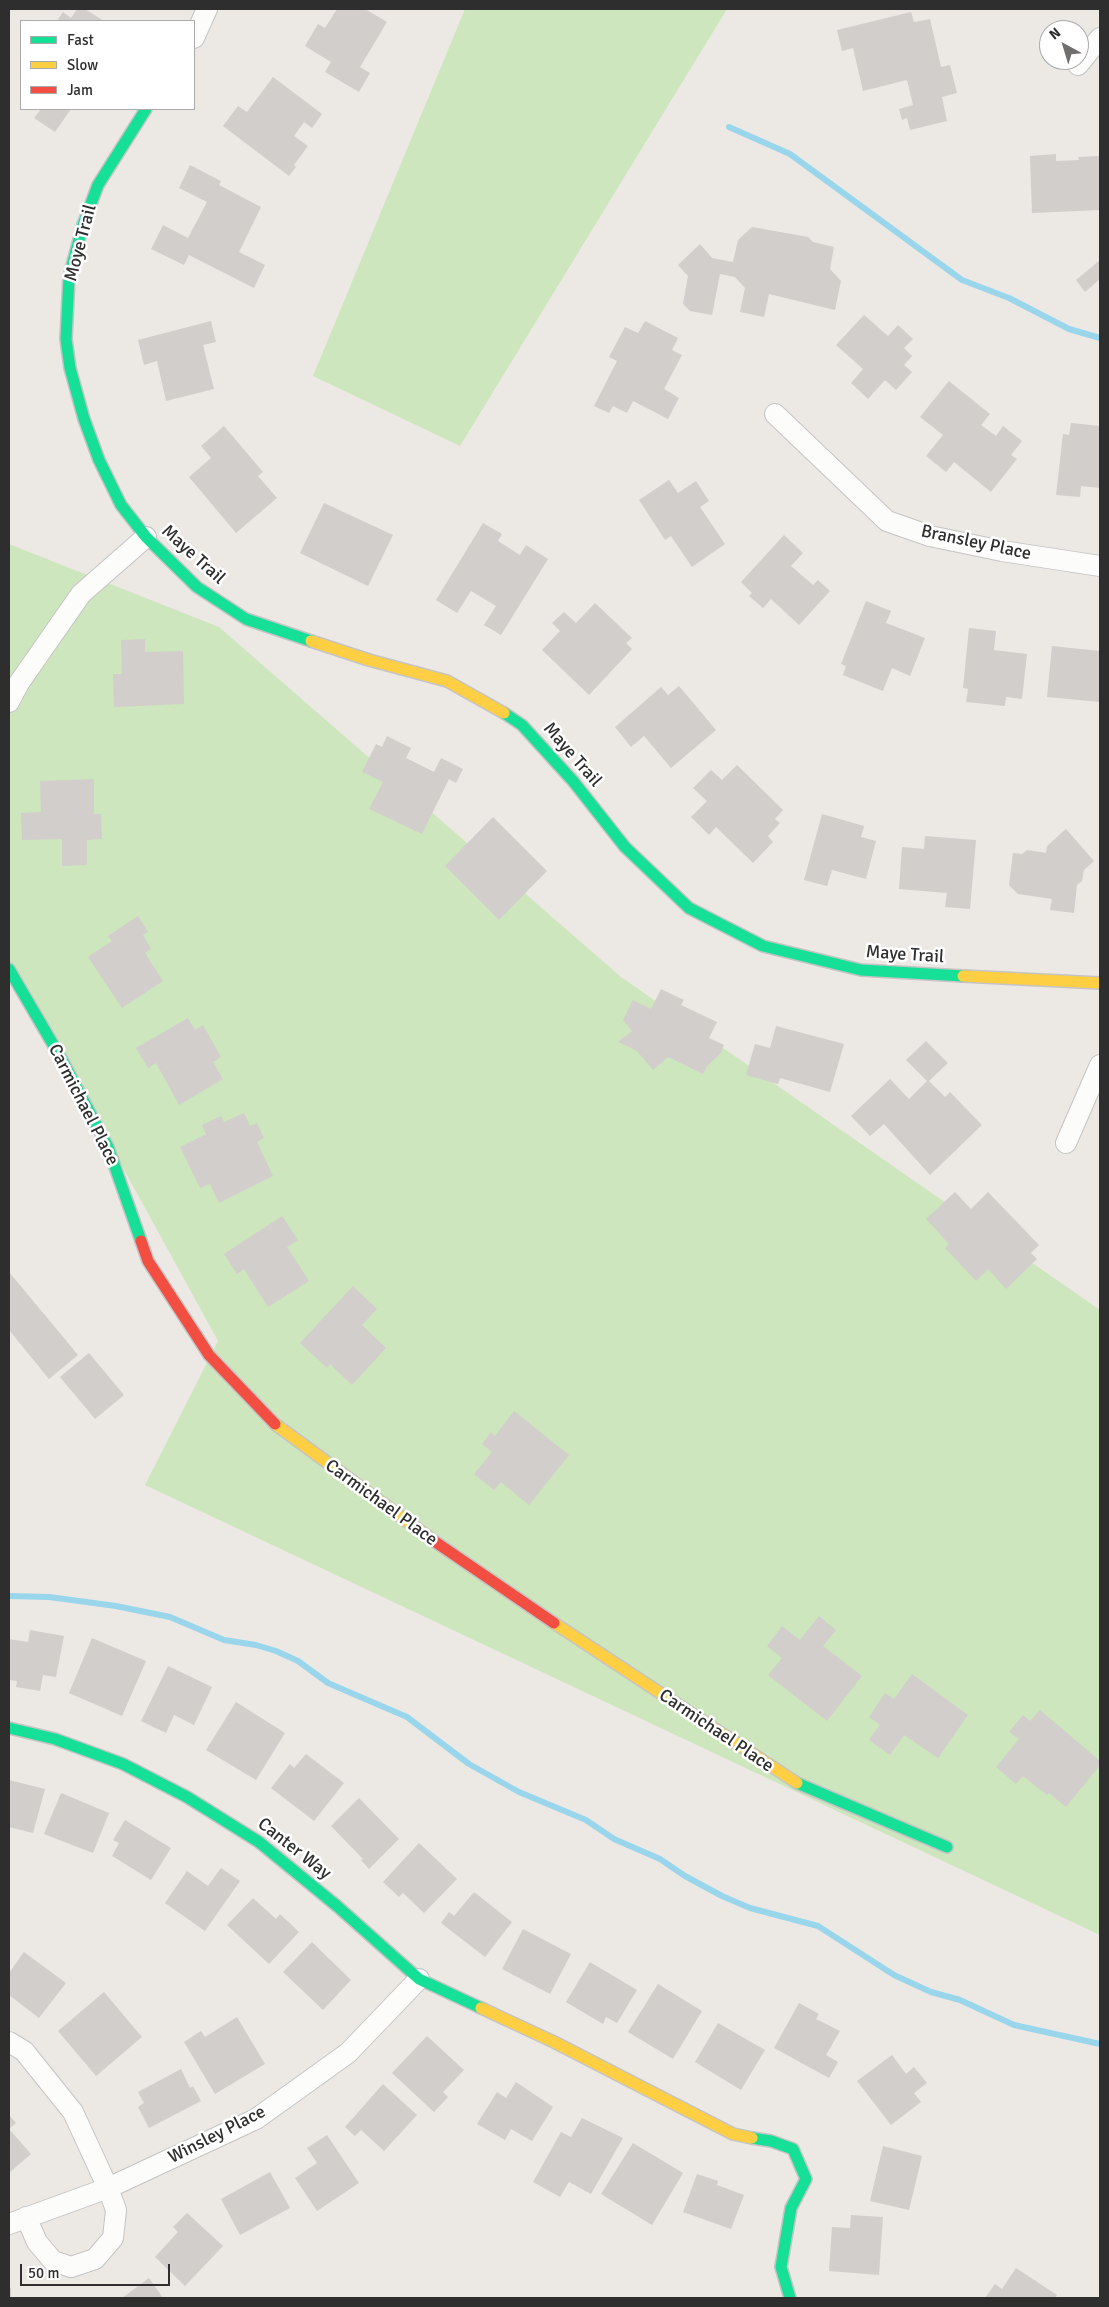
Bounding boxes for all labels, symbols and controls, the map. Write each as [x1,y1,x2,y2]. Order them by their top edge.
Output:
legend [20,20,195,110]
north arrow [1039,20,1089,70]
text: N [1046,24,1064,43]
text: Fast [67,31,94,49]
text: Slow [67,56,98,74]
text: Jam [67,81,93,99]
street label: Moye Trail [60,202,102,284]
street label: Maye Trail [157,521,229,589]
street label: Bransley Place [919,521,1033,565]
street label: Maye Trail [538,718,606,792]
street label: Maye Trail [865,941,945,969]
street label: Carmichael Place [43,1041,123,1169]
street label: Carmichael Place [321,1455,441,1551]
street label: Carmichael Place [655,1685,777,1777]
street label: Canter Way [253,1814,335,1884]
street label: Winsley Place [165,2101,269,2169]
scale bar [22,2254,172,2286]
text: 50 m [28,2264,59,2282]

